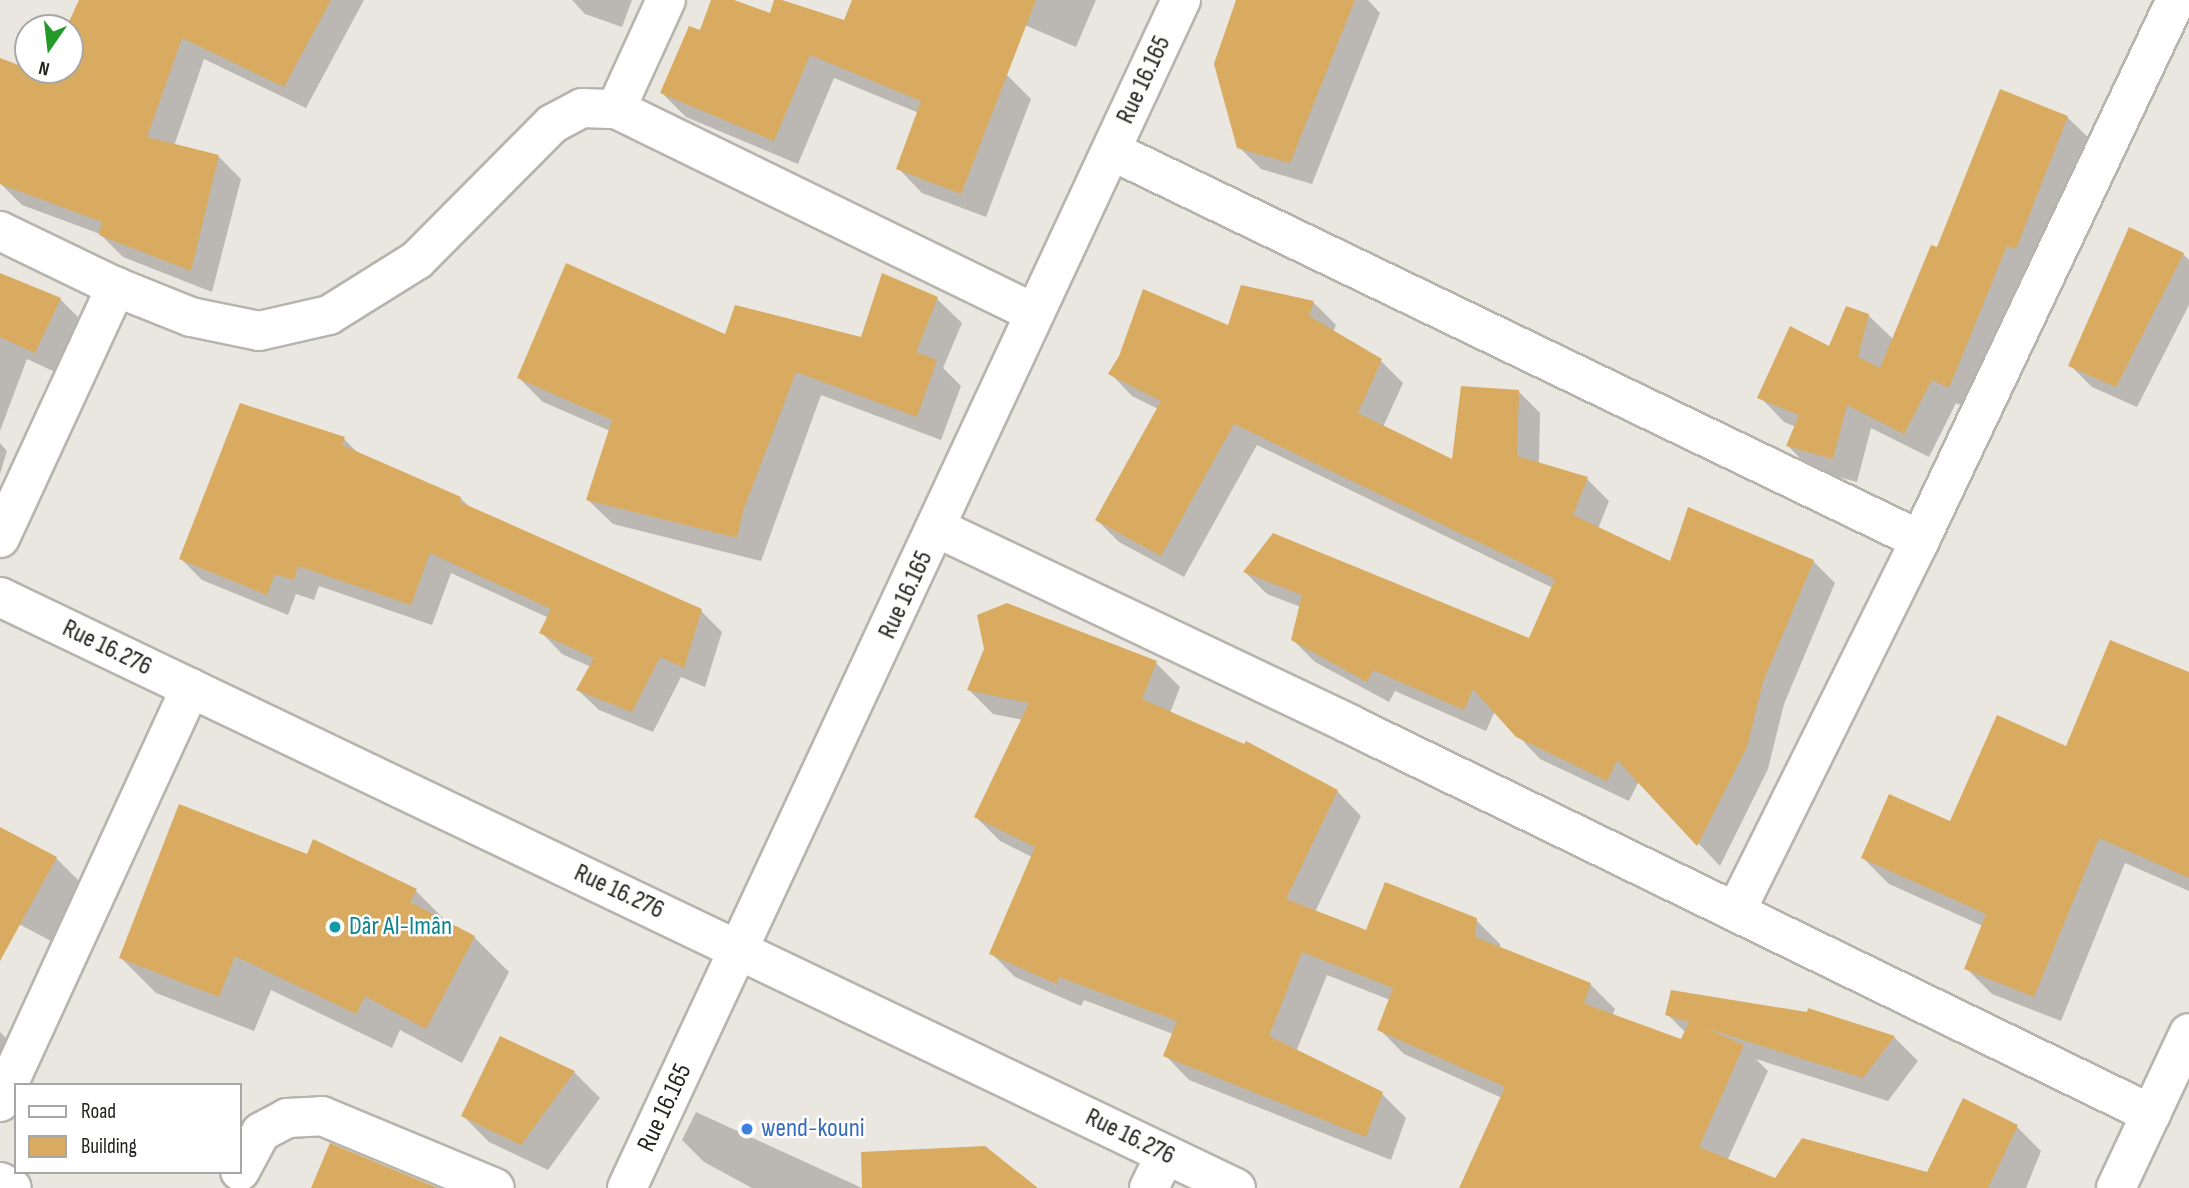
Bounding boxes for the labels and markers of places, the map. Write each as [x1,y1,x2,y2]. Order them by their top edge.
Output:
place label: Dâr Al-Imân [349,911,452,943]
marker: Dâr Al-Imân [327,919,343,935]
place label: wend-kouni [761,1113,865,1145]
marker: wend-kouni [739,1121,755,1137]

